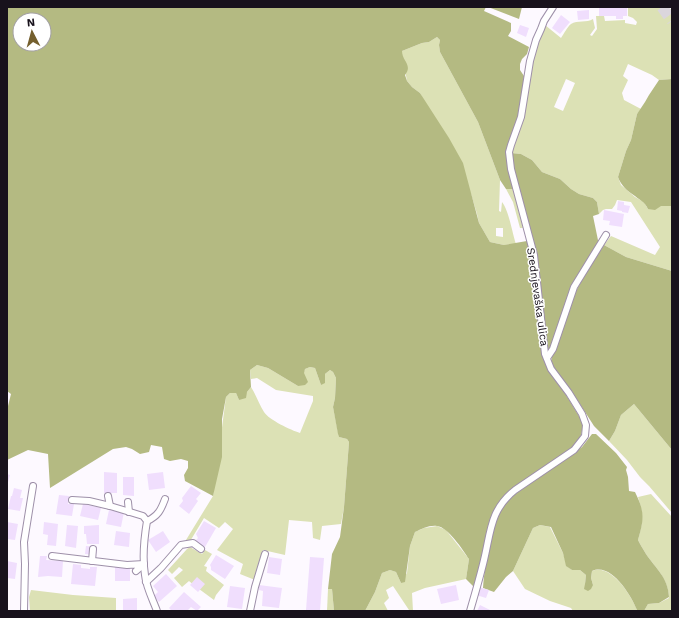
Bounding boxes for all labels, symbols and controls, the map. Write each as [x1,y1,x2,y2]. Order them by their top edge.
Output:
north arrow [12,12,52,52]
text: N [26,16,36,29]
street label: Srednjevaška ulica [524,247,551,347]

